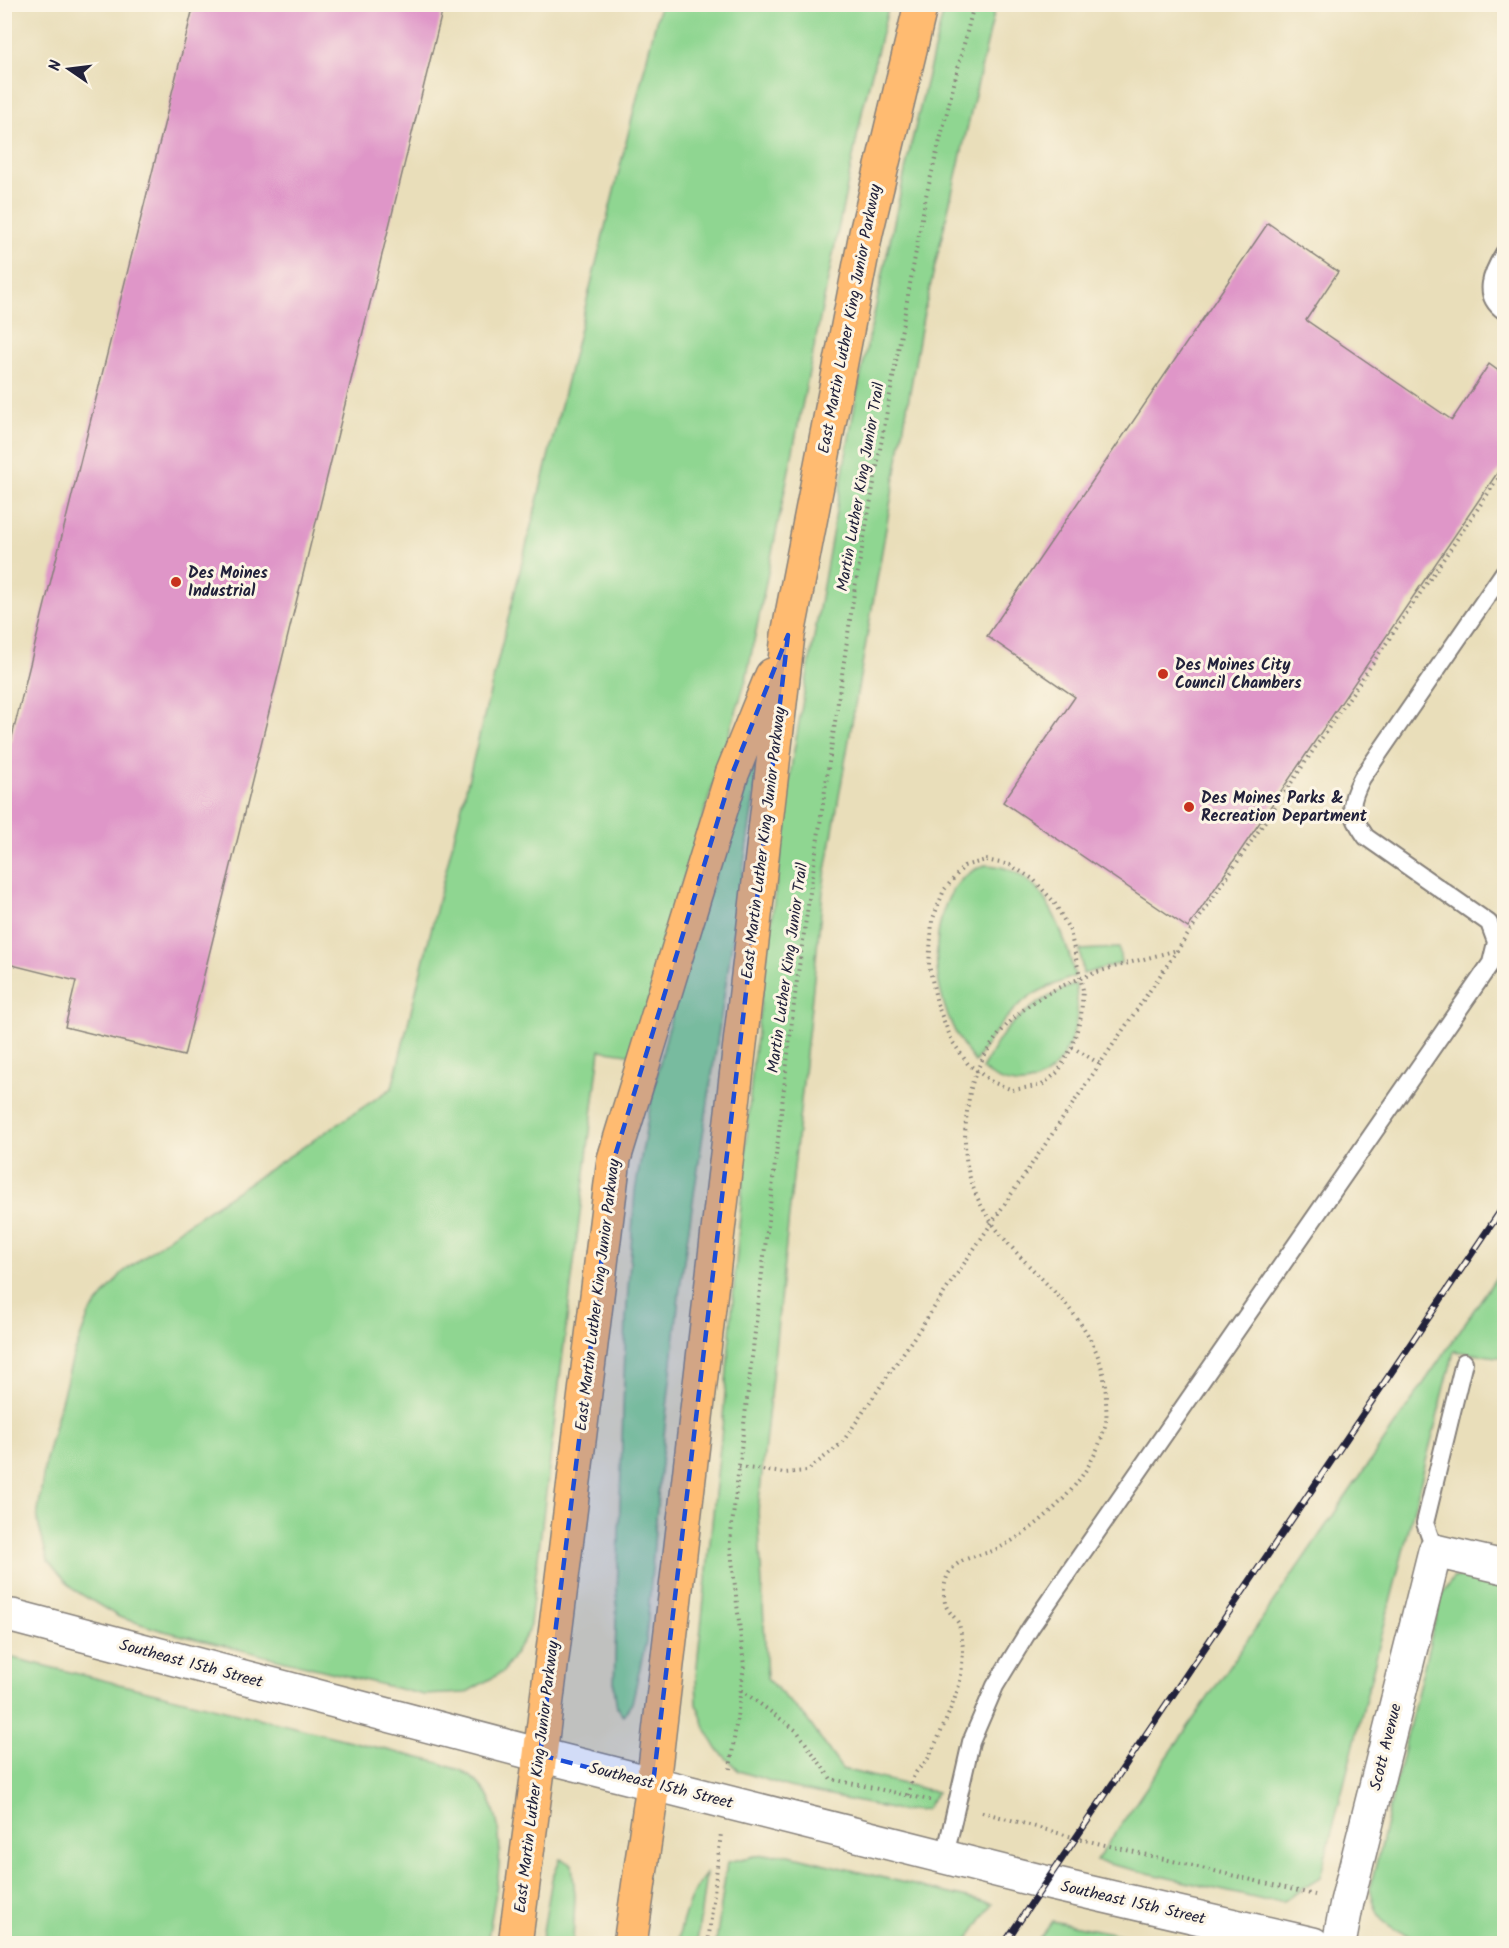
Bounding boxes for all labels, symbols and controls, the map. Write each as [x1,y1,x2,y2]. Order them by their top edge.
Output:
north arrow [39,39,99,99]
text: N [43,58,69,74]
street label: East Martin Luther King Junior Parkway [812,182,888,456]
street label: Martin Luther King Junior Trail [830,380,892,593]
place label: Des Moines Industrial [188,561,268,604]
marker: Des Moines Industrial [169,575,183,589]
place label: Des Moines City Council Chambers [1175,653,1302,696]
marker: Des Moines City Council Chambers [1156,667,1170,681]
street label: East Martin Luther King Junior Parkway [735,705,793,980]
place label: Des Moines Parks & Recreation Department [1201,786,1368,829]
marker: Des Moines Parks & Recreation Department [1182,800,1196,814]
street label: Martin Luther King Junior Trail [761,861,815,1075]
street label: East Martin Luther King Junior Parkway [569,1157,627,1432]
street label: Southeast 15th Street [116,1633,266,1695]
street label: East Martin Luther King Junior Parkway [508,1639,566,1914]
street label: Scott Avenue [1363,1701,1409,1793]
street label: Southeast 15th Street [586,1756,736,1816]
street label: Southeast 15th Street [1058,1874,1209,1932]

